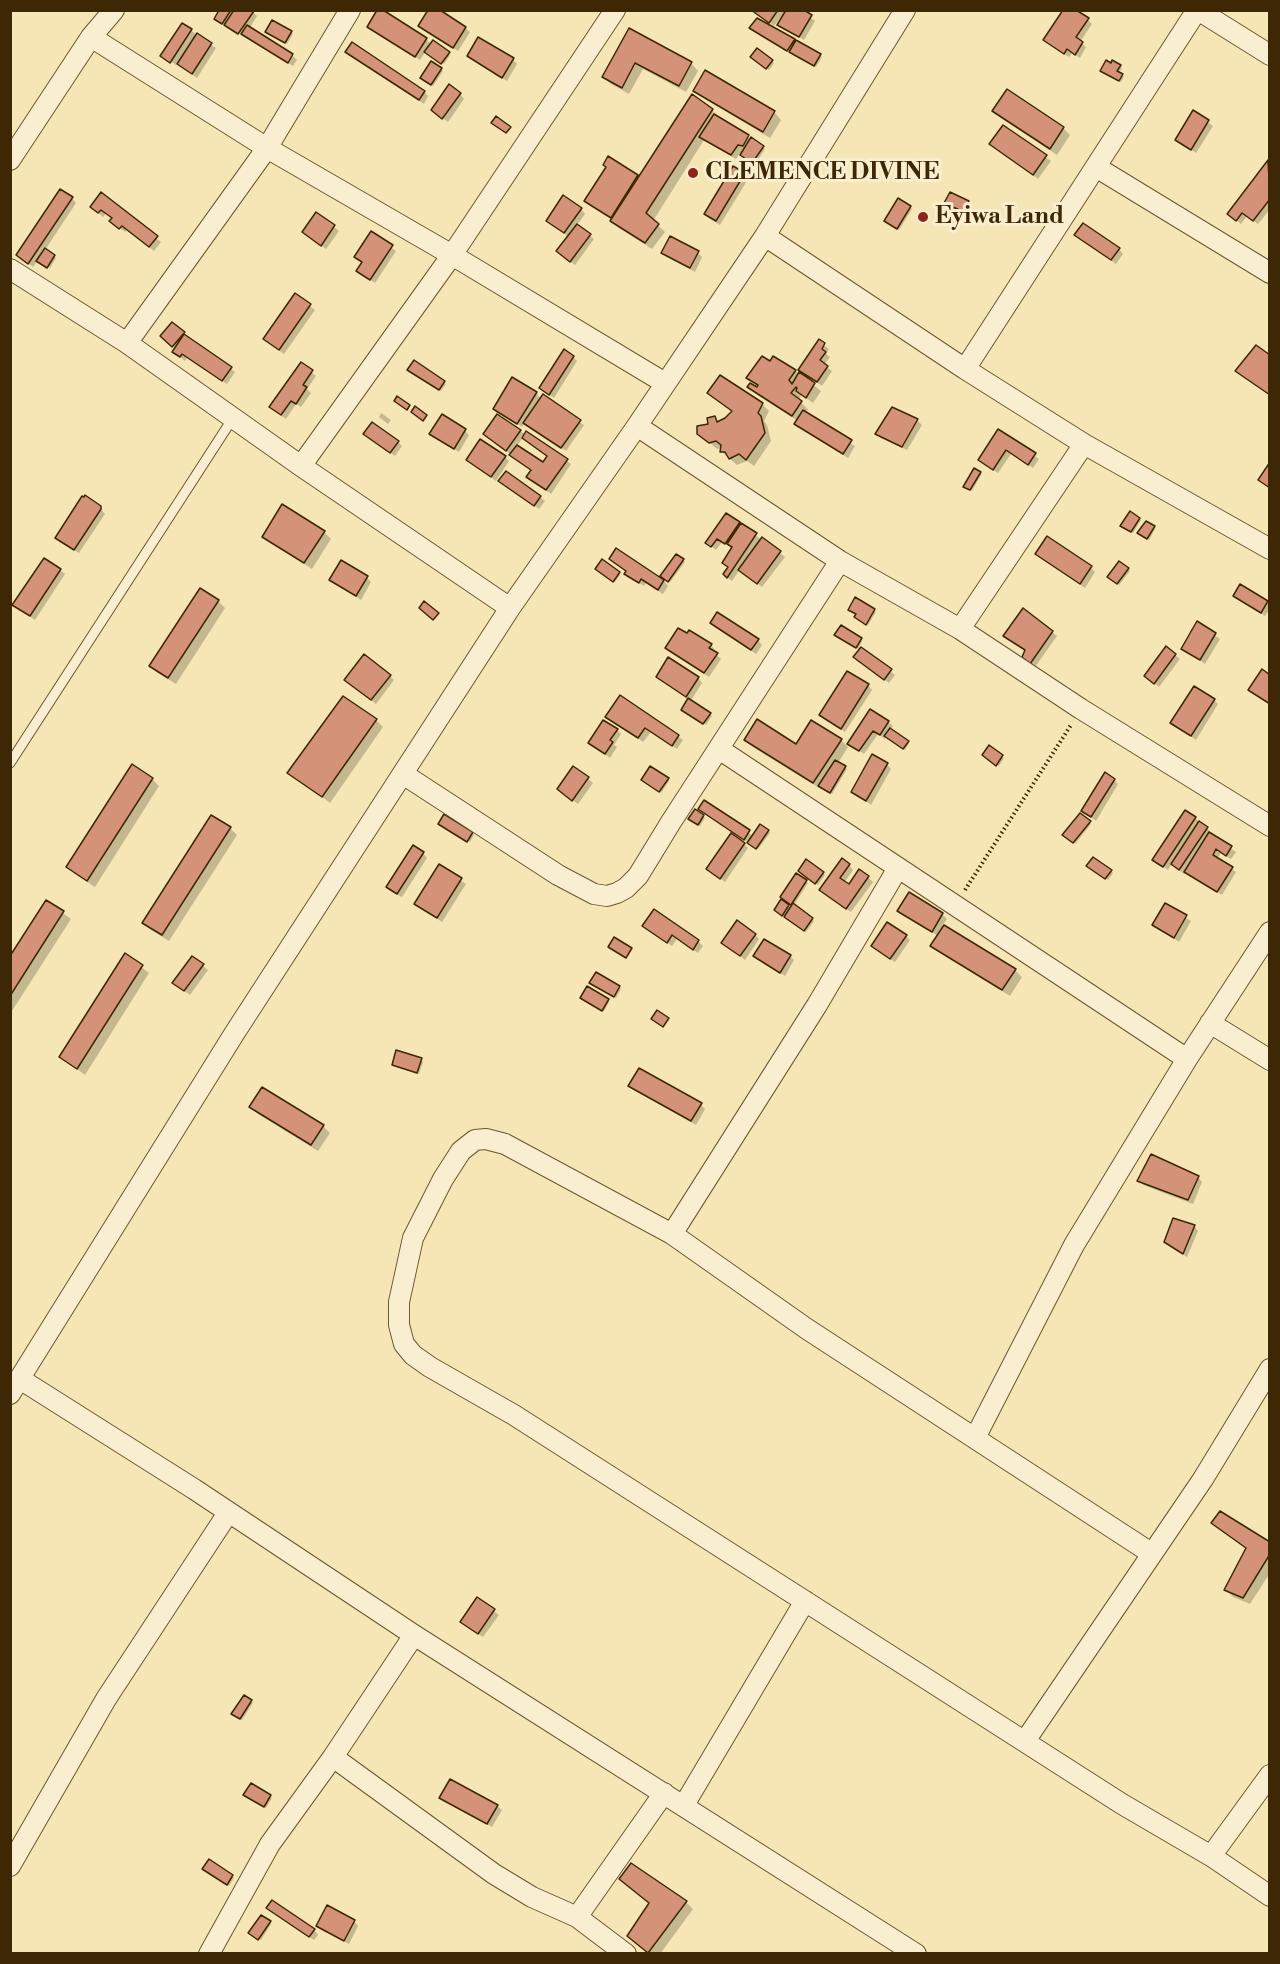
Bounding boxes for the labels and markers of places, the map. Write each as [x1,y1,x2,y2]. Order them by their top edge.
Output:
place label: CLEMENCE DIVINE [705,159,939,187]
marker: CLEMENCE DIVINE [686,166,700,180]
place label: Eyiwa Land [935,203,1064,231]
marker: Eyiwa Land [916,210,930,224]

